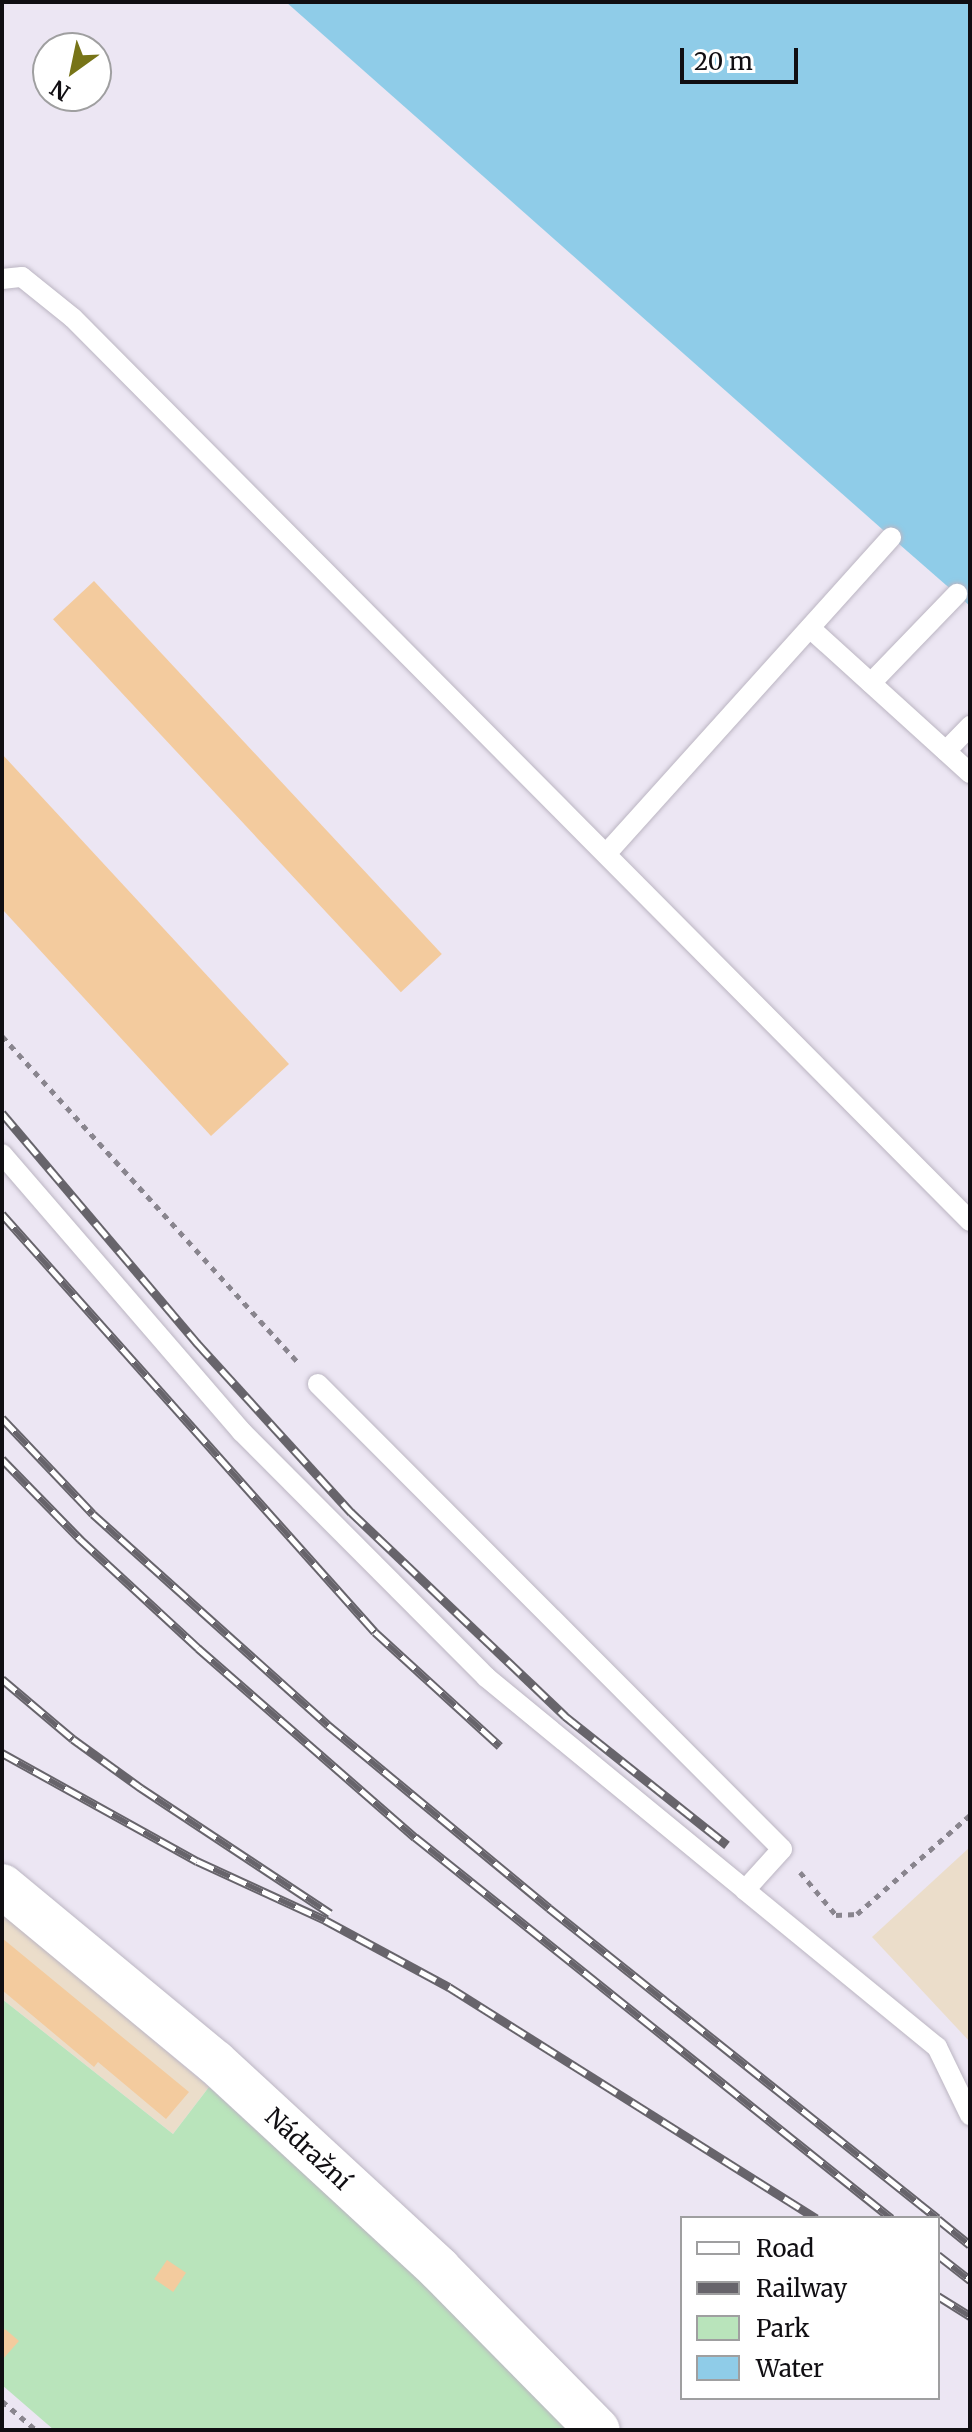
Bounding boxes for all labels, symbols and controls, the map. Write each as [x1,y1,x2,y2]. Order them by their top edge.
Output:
north arrow [32,32,112,112]
scale bar [684,32,802,82]
text: 20 m [694,46,753,77]
text: N [45,74,75,107]
street label: Nádražní [259,2102,357,2196]
legend [680,2216,940,2400]
text: Road [756,2233,814,2264]
text: Railway [756,2273,847,2304]
text: Park [756,2313,809,2344]
text: Water [756,2353,824,2384]

